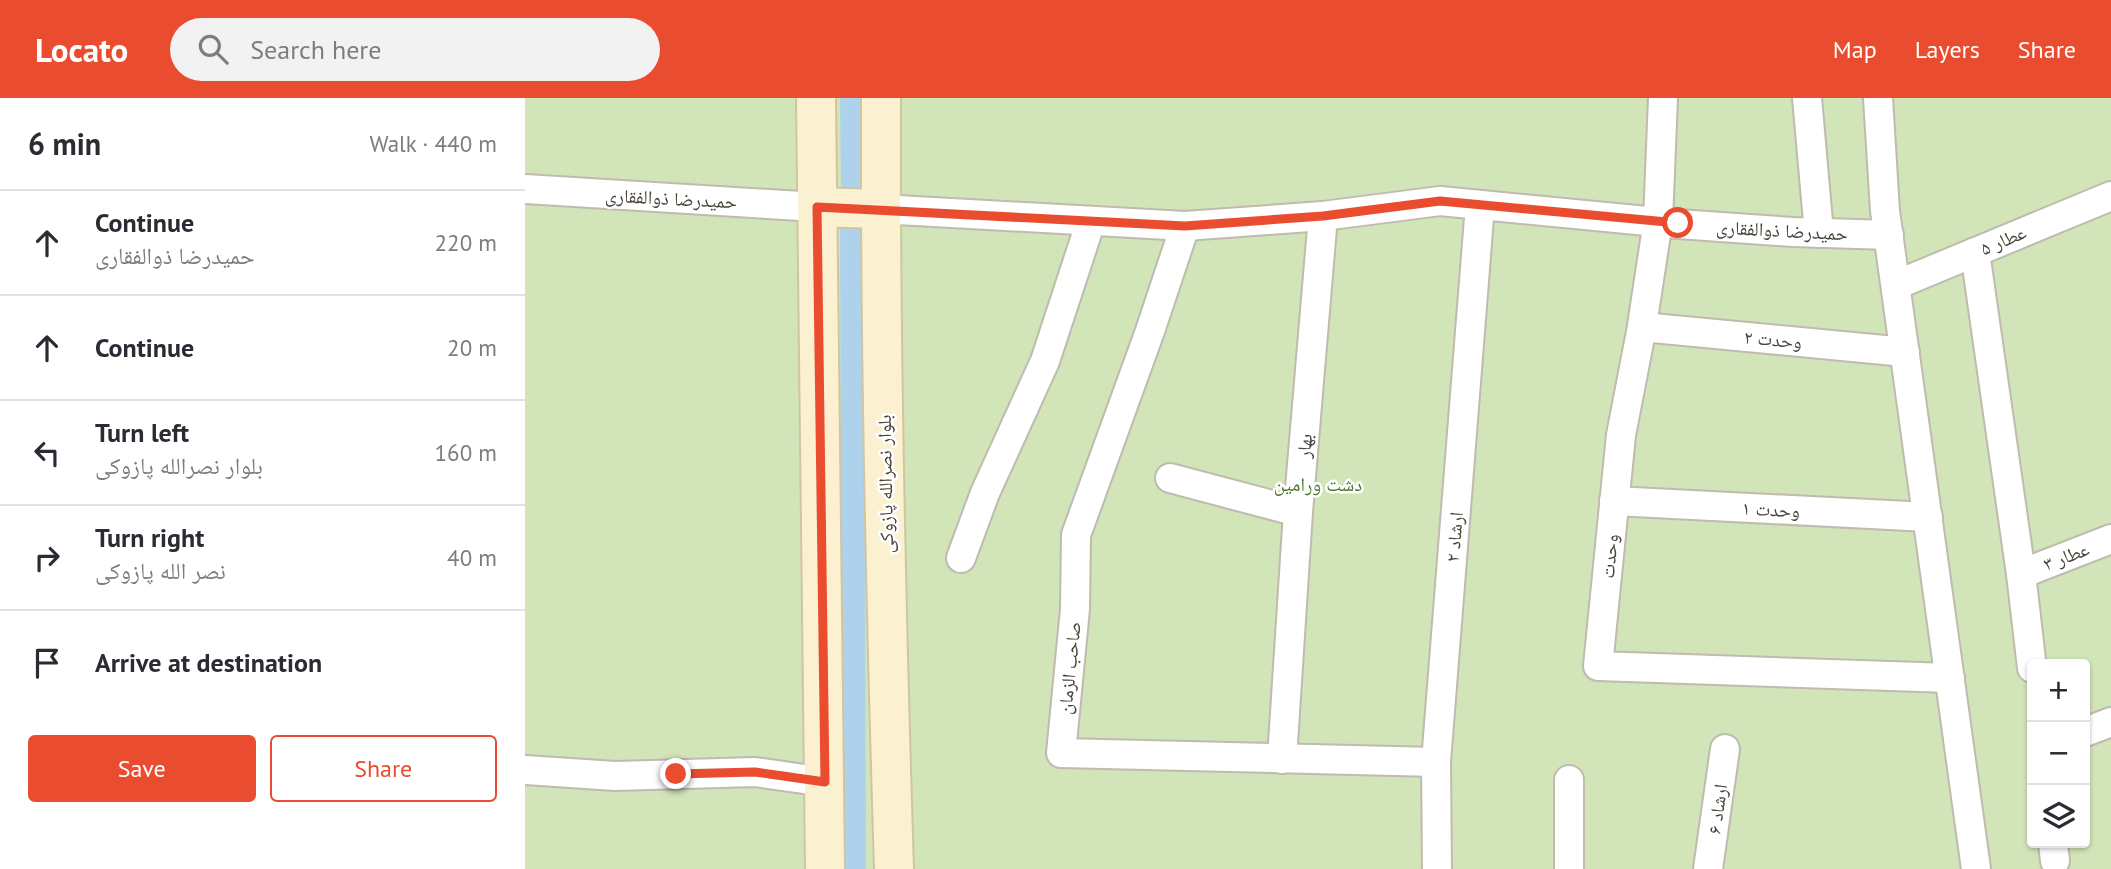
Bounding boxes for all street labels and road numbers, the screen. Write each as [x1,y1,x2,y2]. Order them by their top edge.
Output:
street label: حمیدرضا ذوالفقاری [605,183,737,213]
street label: حمیدرضا ذوالفقاری [1716,215,1848,245]
street label: عطار ۵ [1977,220,2030,260]
street label: وحدت ۲ [1743,325,1803,353]
street label: بلوار نصرالله پازوکی [872,414,898,554]
street label: بهار [1291,433,1317,460]
street label: وحدت ۱ [1741,495,1801,523]
street label: ارشاد ۲ [1440,511,1468,563]
street label: وحدت [1595,533,1623,579]
street label: عطار ۳ [2040,536,2093,576]
street label: صاحب الزمان [1052,620,1086,716]
street label: ارشاد ۶ [1702,782,1732,836]

